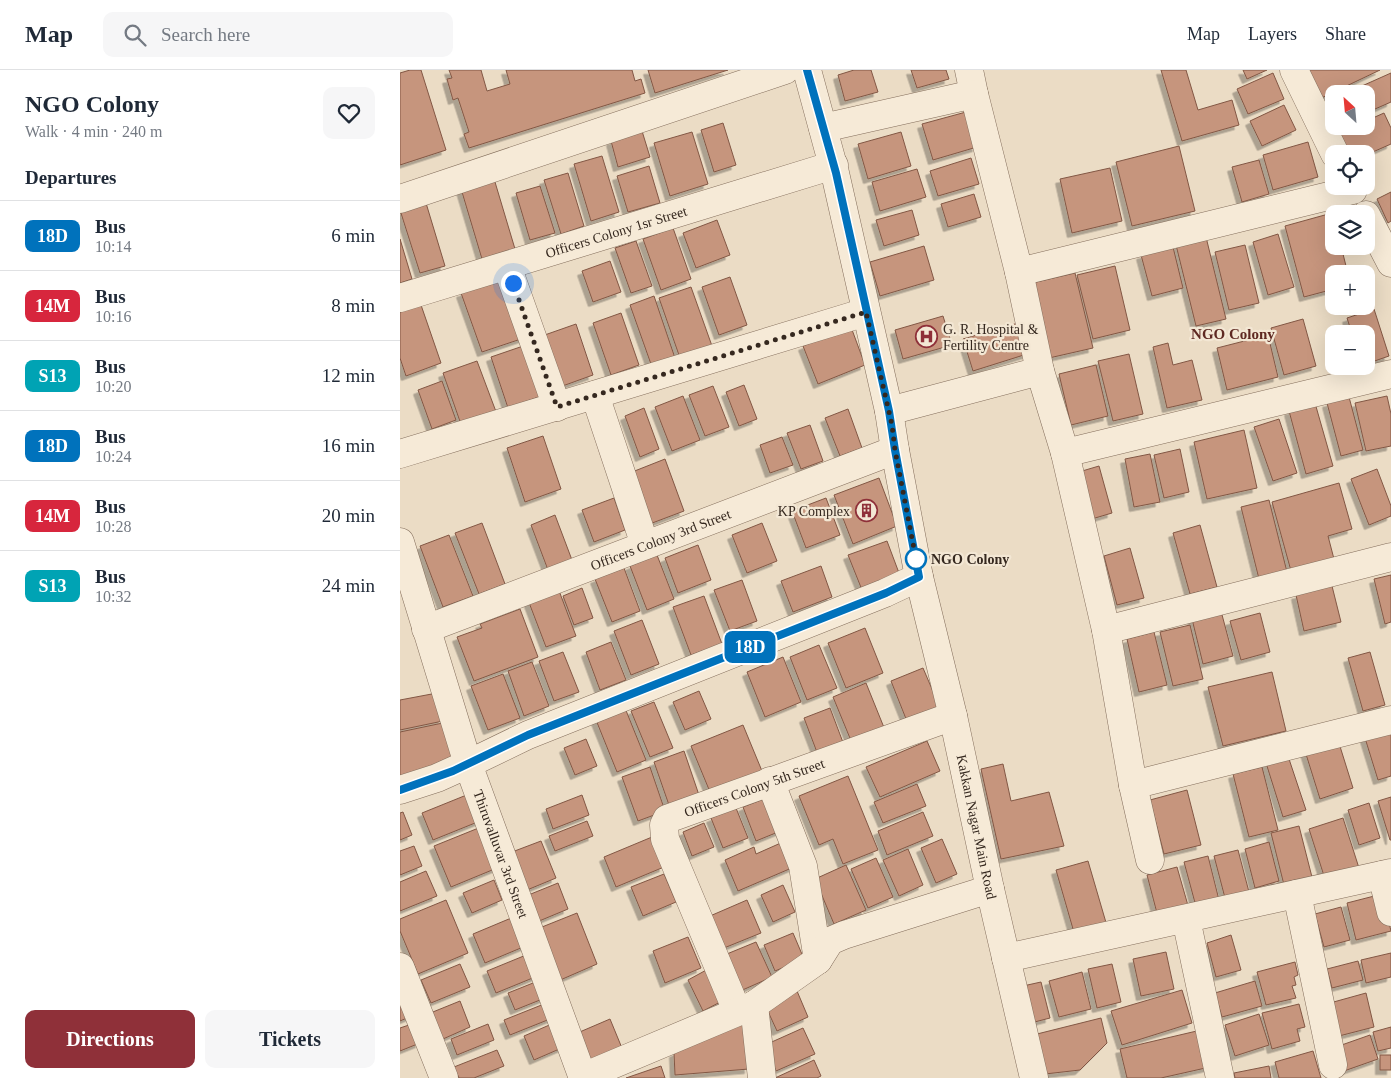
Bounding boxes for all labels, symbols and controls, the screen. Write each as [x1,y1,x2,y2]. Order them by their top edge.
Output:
search box [103,12,453,57]
text: Map [25,21,73,47]
icon: search [121,21,149,49]
text: Search here [161,24,250,45]
text: Map [1187,24,1220,44]
text: Layers [1248,24,1297,44]
text: Share [1325,24,1366,44]
north arrow [1325,85,1375,135]
map controls [1325,85,1375,375]
button: heart [323,87,375,139]
text: NGO Colony [25,91,159,117]
text: Walk · 4 min · 240 m [25,123,162,140]
button: locate [1325,145,1375,195]
text: Departures [25,167,116,188]
street label: Officers Colony 1sr Street [544,203,689,261]
button: layers [1325,205,1375,255]
text: Bus [95,216,126,237]
text: 6 min [331,225,375,246]
text: 18D [37,226,68,246]
text: 10:14 [95,238,131,255]
button: + [1325,265,1375,315]
your location [501,271,526,296]
text: Bus [95,286,126,307]
text: 8 min [331,295,375,316]
text: 14M [35,296,70,316]
text: 10:16 [95,308,131,325]
place label: G. R. Hospital & Fertility Centre [943,322,1038,353]
hospital icon: G. R. Hospital & Fertility Centre [915,325,939,349]
button: − [1325,325,1375,375]
district label: NGO Colony [1191,326,1275,342]
text: Bus [95,356,126,377]
text: 12 min [322,365,375,386]
text: S13 [38,366,67,386]
text: 10:20 [95,378,131,395]
text: Bus [95,426,126,447]
text: 16 min [322,435,375,456]
text: 18D [37,436,68,456]
text: 10:24 [95,448,131,465]
text: Bus [95,496,126,517]
building icon: KP Complex [854,499,878,523]
place label: KP Complex [778,504,850,519]
text: 20 min [322,505,375,526]
text: 14M [35,506,70,526]
street label: Officers Colony 3rd Street [588,506,733,573]
text: 10:28 [95,518,131,535]
marker: NGO Colony [905,548,927,570]
place label: NGO Colony [931,552,1009,567]
text: Bus [95,566,126,587]
text: 24 min [322,575,375,596]
text: S13 [38,576,67,596]
text: 10:32 [95,588,131,605]
line badge: 18D [721,631,779,663]
text: 18D [735,637,766,657]
street label: Kakkan Nagar Main Road [954,753,1000,901]
street label: Officers Colony 5th Street [682,755,827,820]
street label: Thiruvalluvar 3rd Street [471,788,531,920]
button: Directions [25,1010,195,1068]
button: Tickets [205,1010,375,1068]

